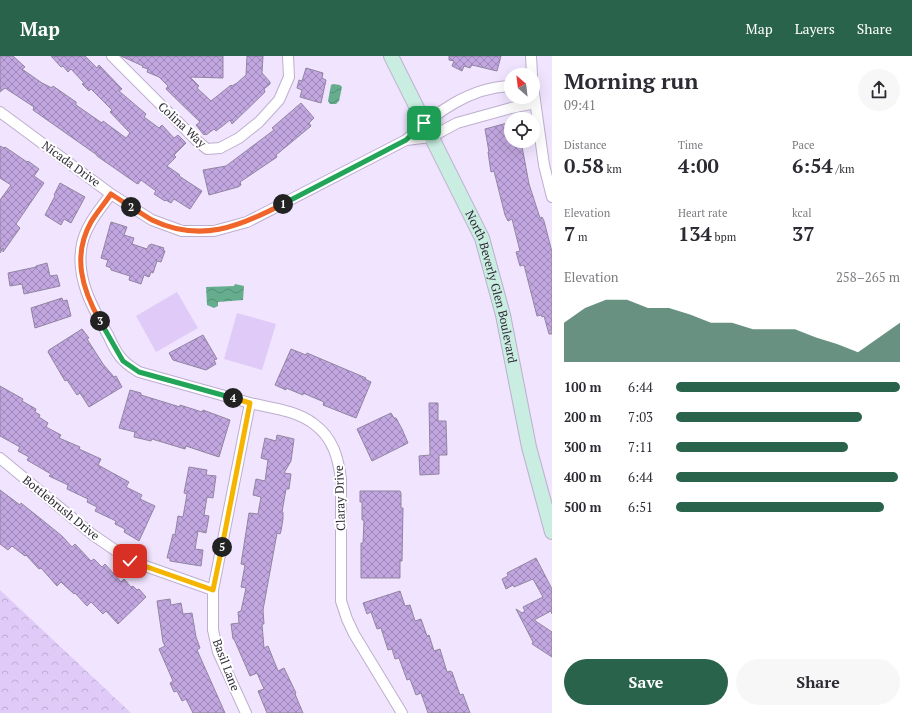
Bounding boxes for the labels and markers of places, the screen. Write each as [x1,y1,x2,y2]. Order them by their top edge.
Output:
pin [407,106,441,140]
pin: 1 [273,194,293,214]
pin: 2 [121,197,141,217]
pin: 3 [90,311,110,331]
pin: 4 [223,388,243,408]
pin: 5 [212,537,232,557]
pin [113,544,147,578]

